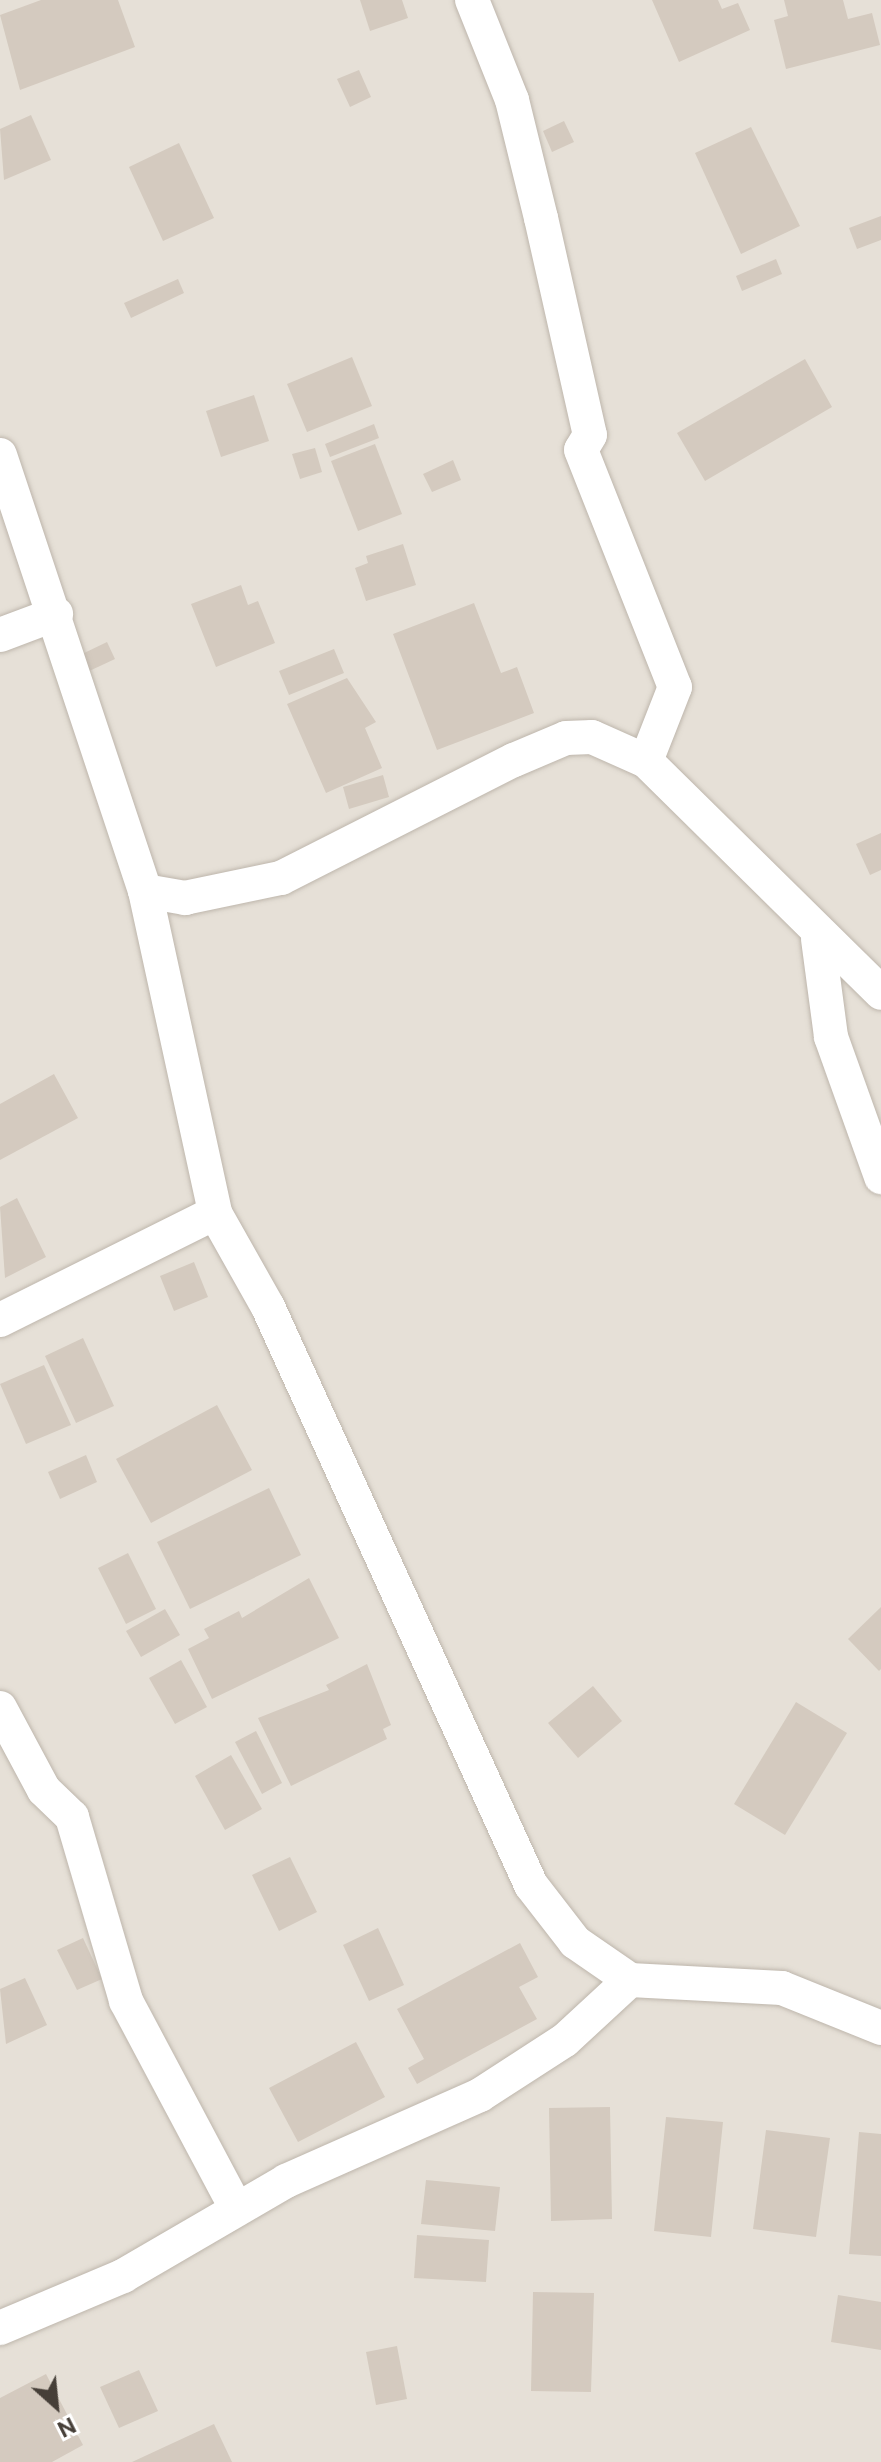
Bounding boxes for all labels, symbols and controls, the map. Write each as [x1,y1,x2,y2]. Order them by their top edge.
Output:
north arrow [16,2366,96,2446]
text: N [53,2412,80,2443]

